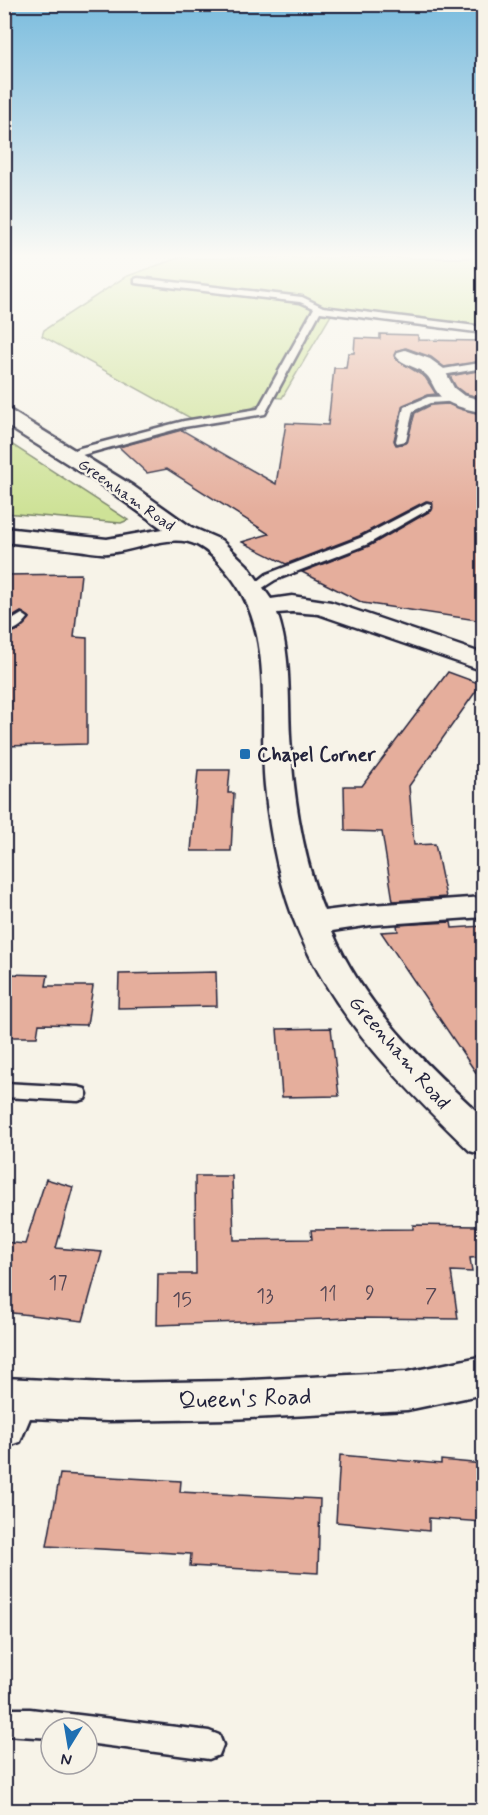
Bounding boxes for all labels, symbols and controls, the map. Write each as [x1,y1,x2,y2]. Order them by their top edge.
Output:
street label: Greenham Road [73,454,179,537]
place label: Chapel Corner [257,742,376,769]
marker: Chapel Corner [238,747,252,761]
street label: Greenham Road [342,990,456,1116]
house number: 17 [49,1270,68,1297]
house number: 9 [365,1280,375,1307]
house number: 11 [319,1281,337,1308]
house number: 13 [256,1283,274,1310]
house number: 7 [425,1283,437,1310]
house number: 15 [172,1287,192,1314]
street label: Queen's Road [178,1382,312,1417]
north arrow [39,1716,99,1776]
text: N [59,1748,74,1771]

